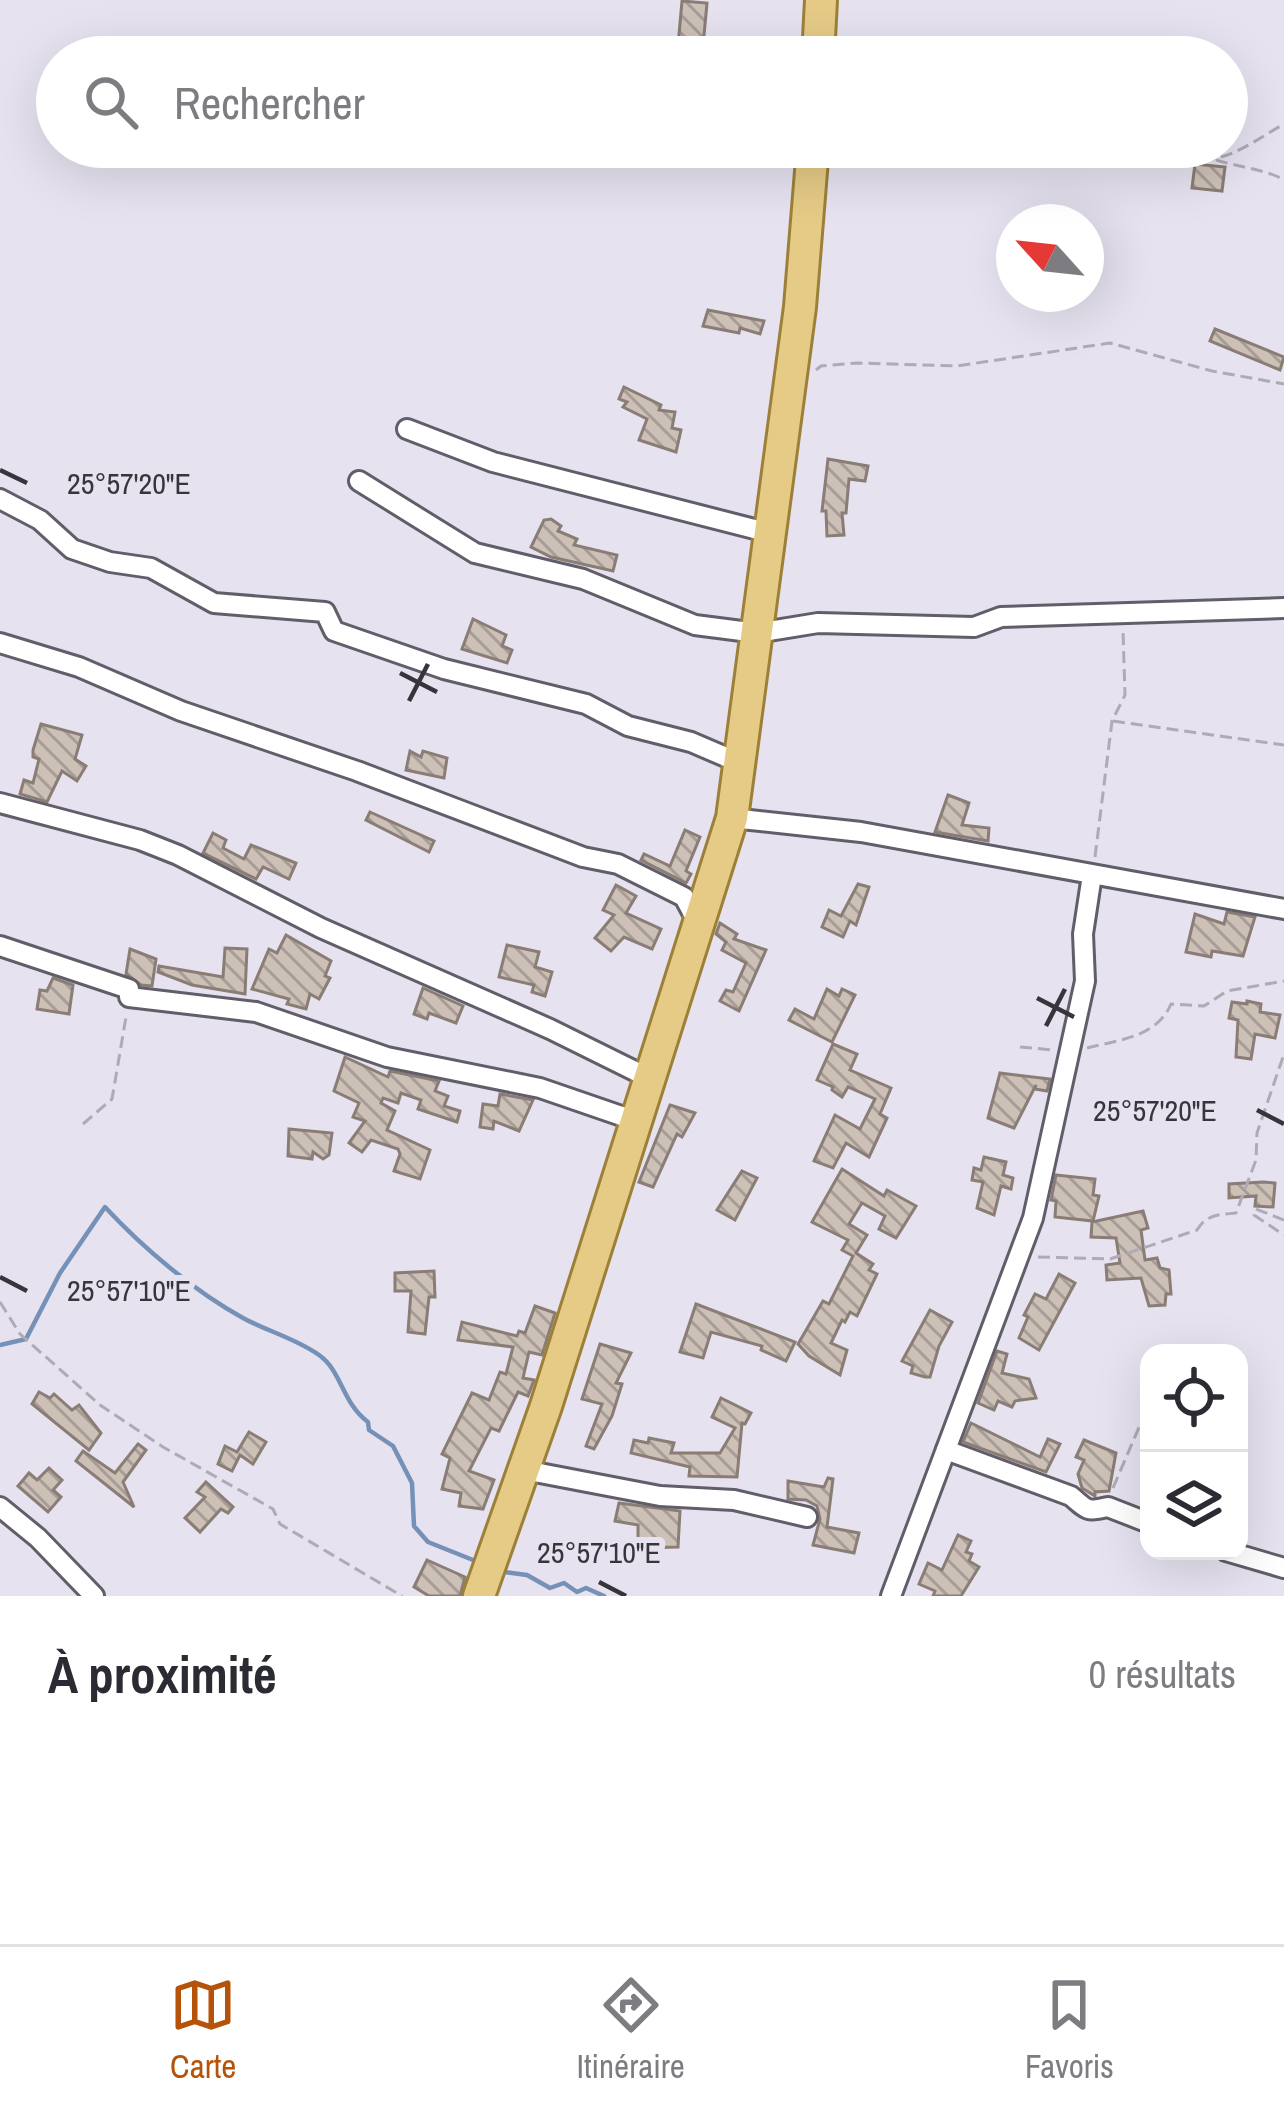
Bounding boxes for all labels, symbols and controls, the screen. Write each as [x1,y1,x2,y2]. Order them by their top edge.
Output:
search box [36,36,1248,168]
icon: search [78,69,144,135]
text: Rechercher [174,72,365,133]
north arrow [996,204,1104,312]
text: 25°57'20"E [67,463,191,503]
text: 25°57'20"E [1093,1090,1217,1130]
text: 25°57'10"E [67,1270,191,1310]
map controls [1140,1344,1248,1560]
button: locate [1140,1344,1248,1452]
button: layers [1140,1452,1248,1560]
text: 25°57'10"E [537,1532,661,1572]
text: À proximité [48,1640,277,1709]
text: 0 résultats [1088,1648,1236,1700]
tab: Carte [170,1972,236,2088]
tab: Itinéraire [576,1972,685,2088]
tab: Favoris [1025,1972,1114,2088]

